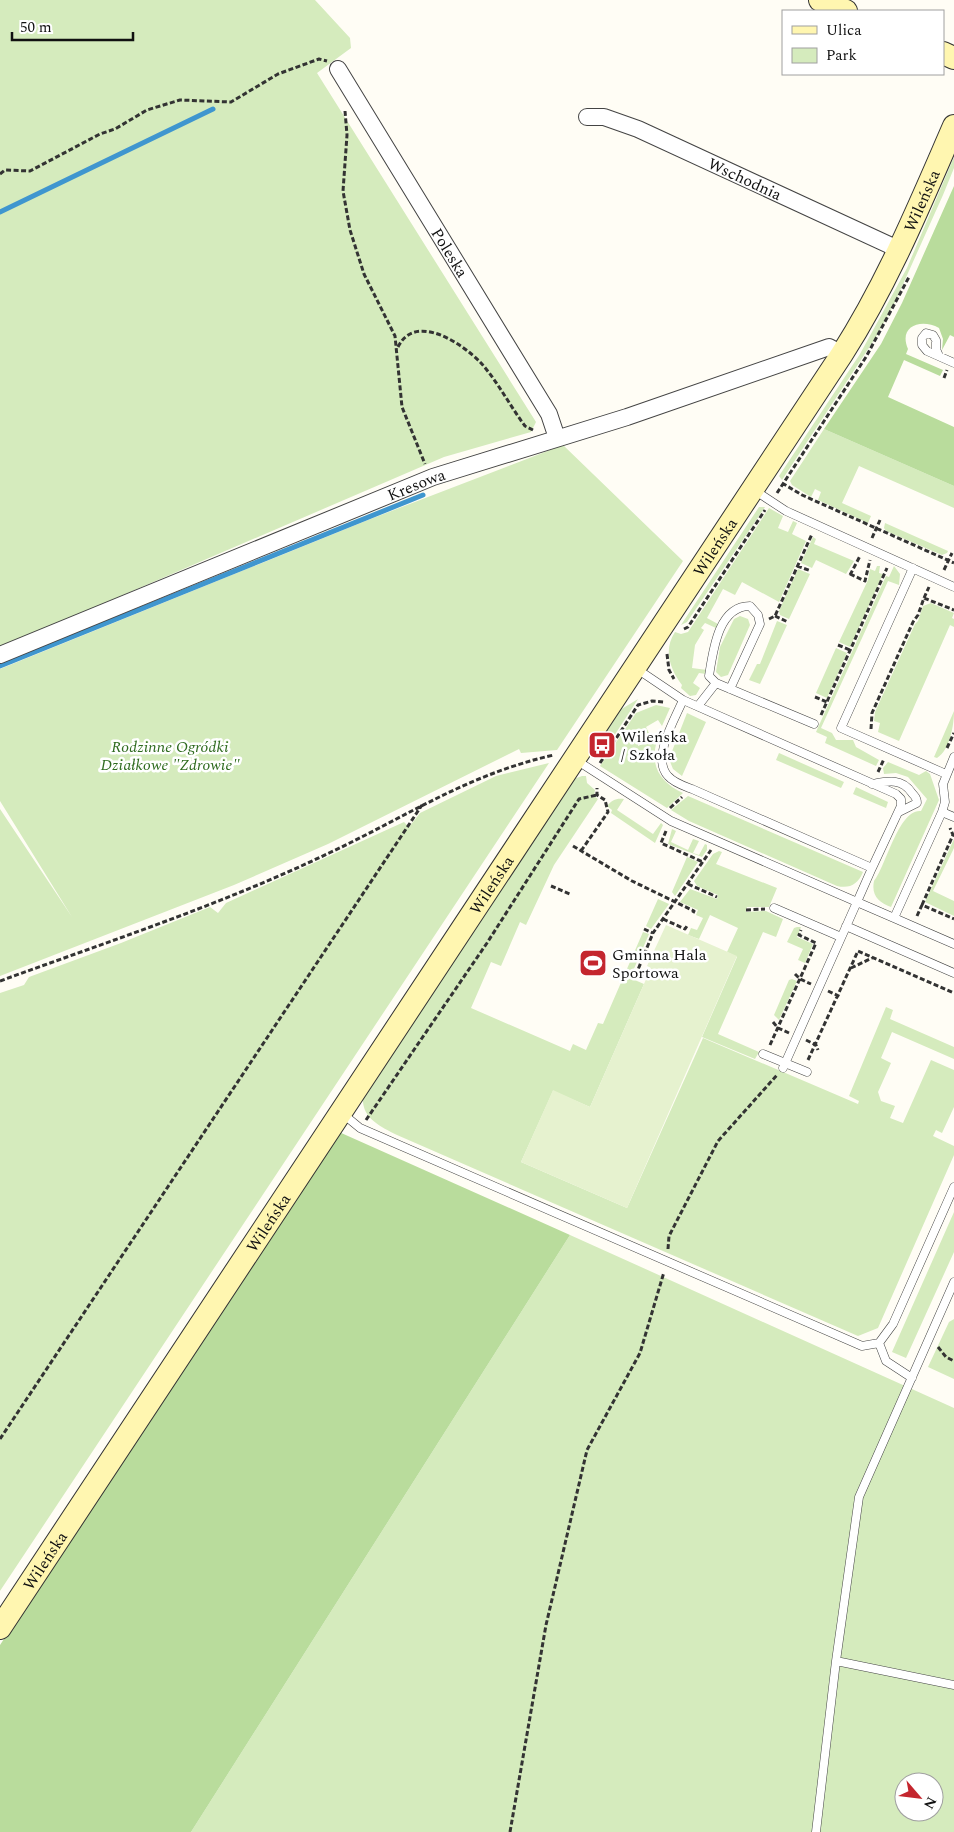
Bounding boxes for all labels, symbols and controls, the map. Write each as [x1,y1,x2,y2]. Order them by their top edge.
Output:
scale bar [12,10,134,42]
legend [782,10,944,75]
text: 50 m [20,16,52,39]
text: Ulica [826,19,862,42]
text: Park [826,44,857,67]
street label: Wschodnia [704,152,786,207]
street label: Wileńska [898,166,947,236]
street label: Poleska [425,223,474,283]
street label: Kresowa [384,463,449,508]
street label: Wileńska [687,513,744,581]
place label: Wileńska / Szkoła [621,725,687,767]
bus stop icon: Wileńska / Szkoła [587,730,617,760]
park label: Rodzinne Ogródki Działkowe "Zdrowie" [100,735,240,777]
street label: Wileńska [464,851,520,919]
place label: Gminna Hala Sportowa [612,943,707,985]
sports icon: Gminna Hala Sportowa [578,948,608,978]
street label: Wileńska [241,1189,297,1257]
street label: Wileńska [17,1527,74,1595]
north arrow [894,1772,944,1822]
text: N [918,1793,942,1813]

